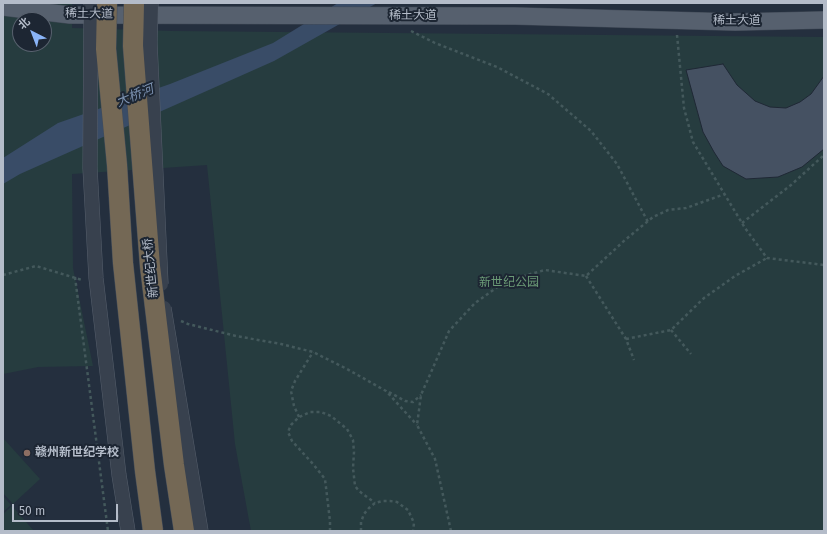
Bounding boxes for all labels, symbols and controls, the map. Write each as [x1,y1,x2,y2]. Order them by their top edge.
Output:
street label: 稀土大道 [65,6,113,22]
street label: 稀土大道 [389,9,437,23]
north arrow [12,12,52,52]
street label: 稀土大道 [713,14,761,28]
text: 北 [16,15,33,32]
water label: 大桥河 [114,81,156,111]
street label: 新世纪大桥 [141,237,161,299]
park label: 新世纪公园 [479,276,539,290]
place label: 赣州新世纪学校 [35,446,119,460]
marker: 赣州新世纪学校 [22,448,32,458]
scale bar [14,496,120,522]
text: 50 m [19,504,45,518]

